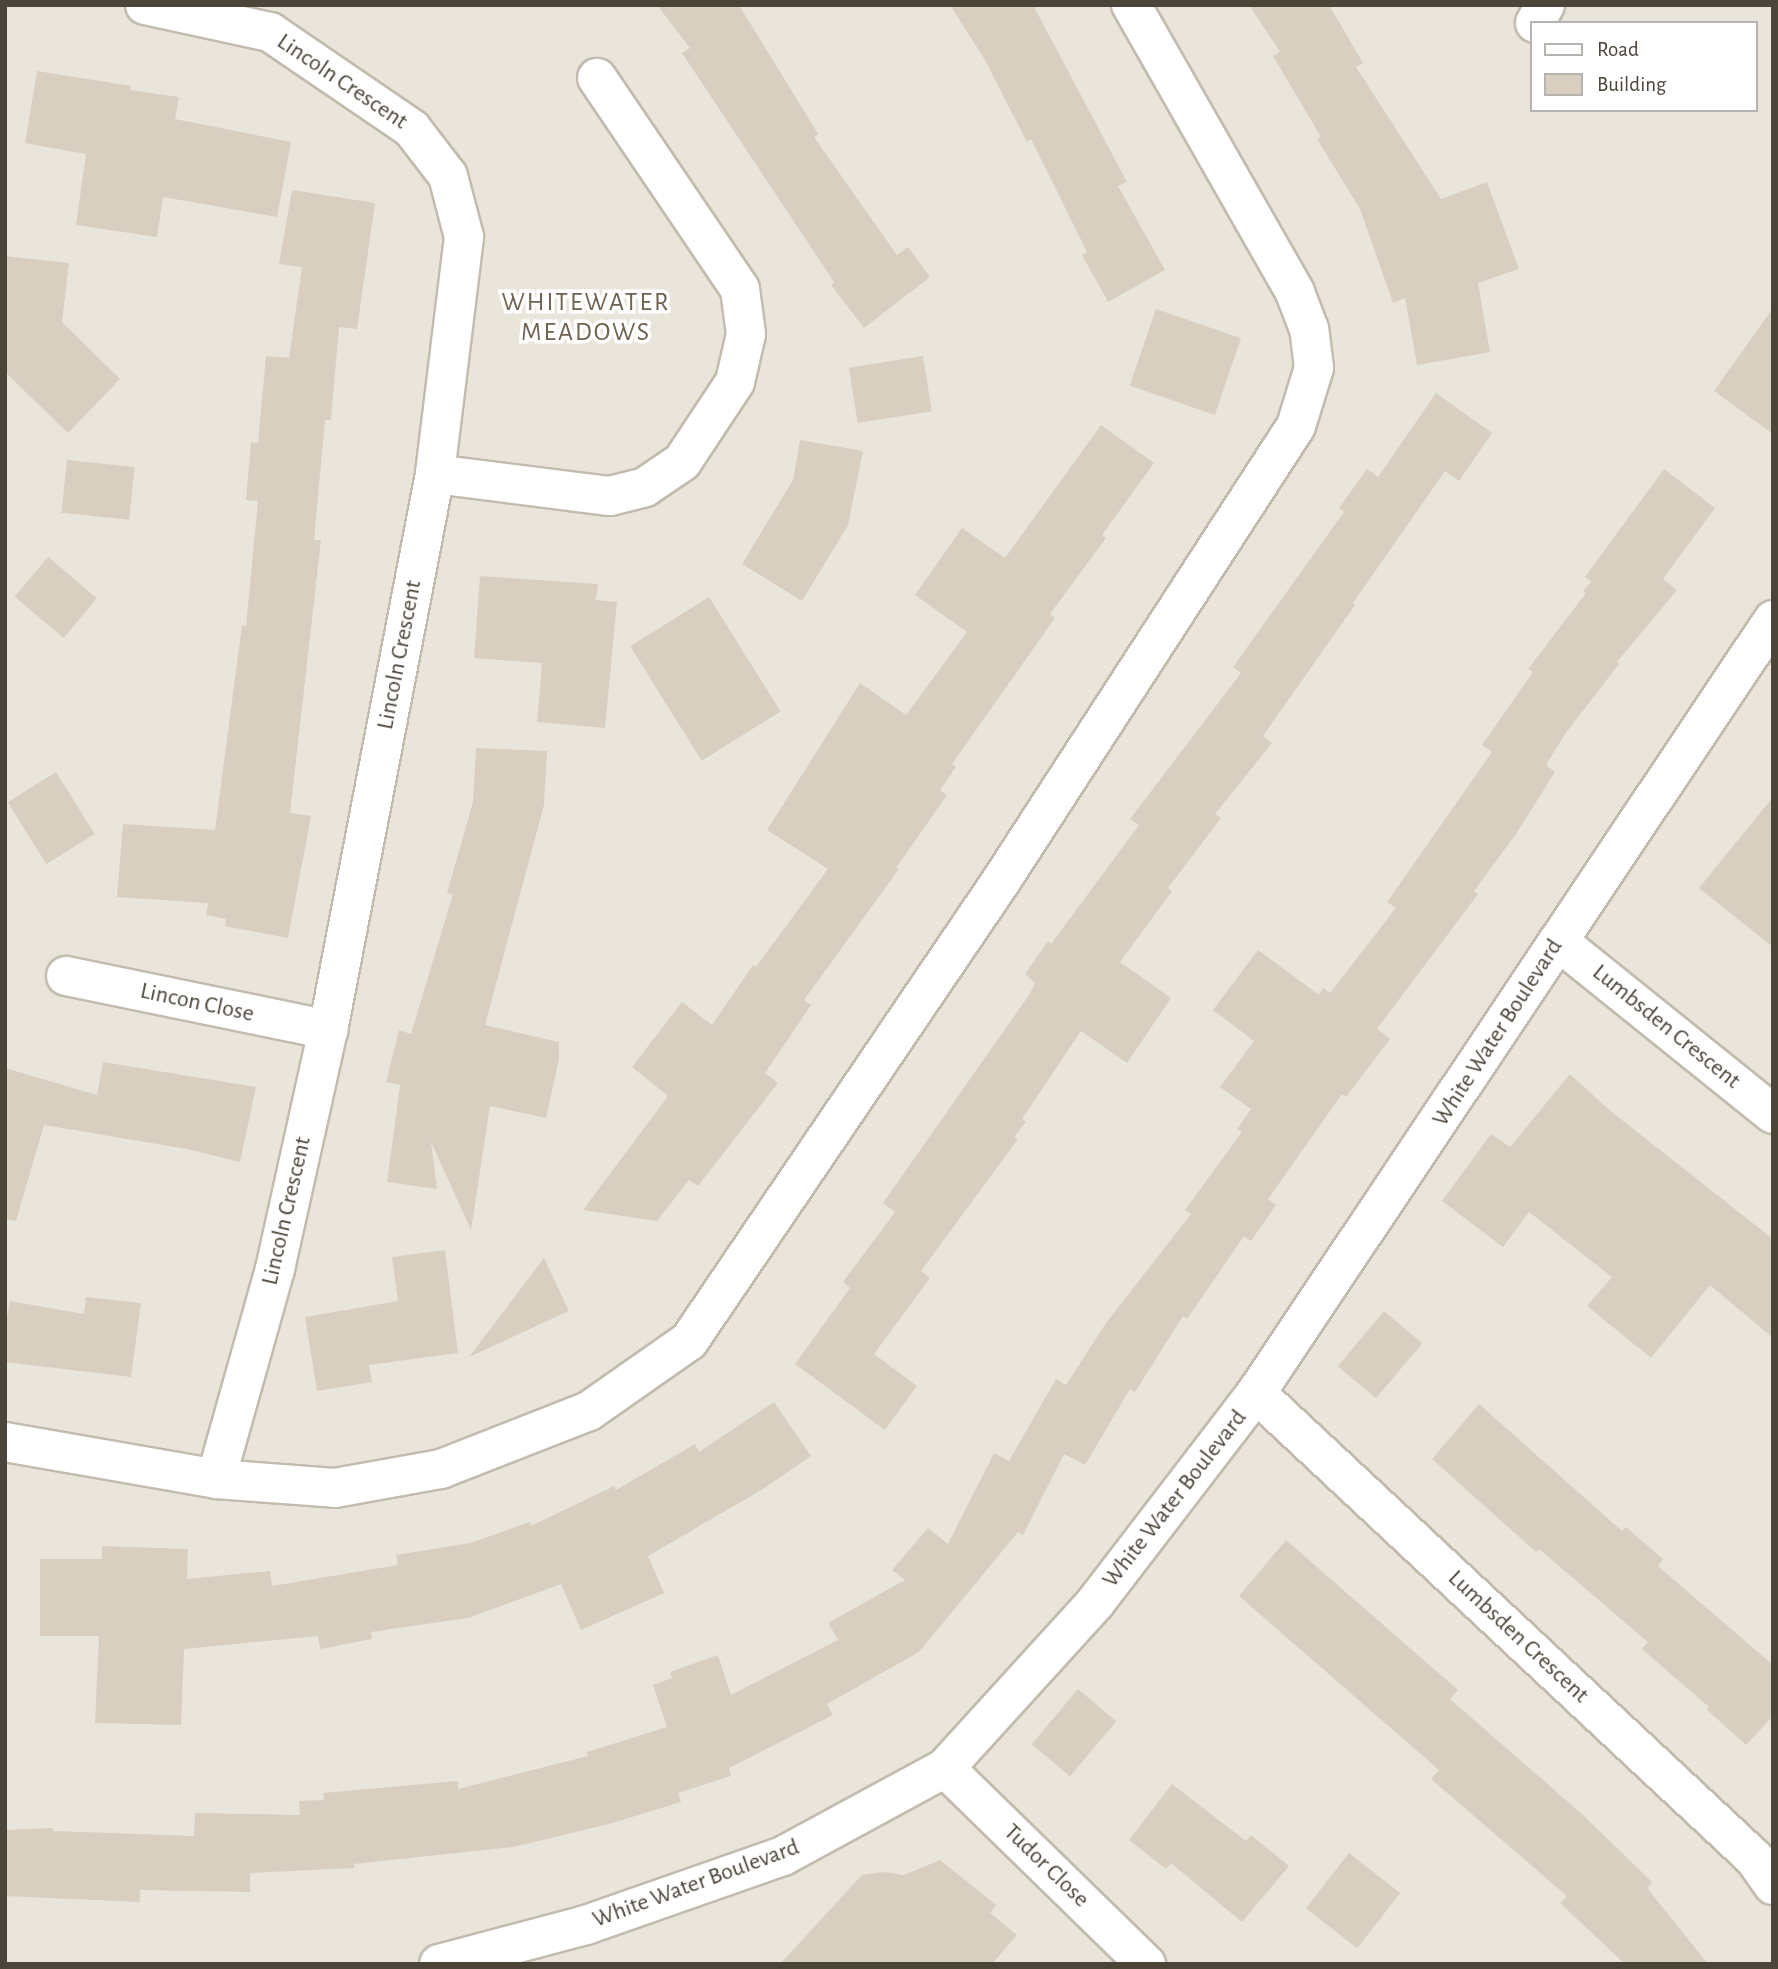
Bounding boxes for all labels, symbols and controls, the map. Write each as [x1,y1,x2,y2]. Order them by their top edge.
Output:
legend [1530,21,1757,112]
street label: Lincoln Crescent [271,28,413,136]
text: Road [1597,39,1639,60]
text: Building [1597,74,1666,95]
district label: WHITEWATER MEADOWS [503,287,669,348]
street label: Lincoln Crescent [371,578,429,732]
street label: White Water Boulevard [1427,934,1569,1132]
street label: Lumbsden Crescent [1586,958,1746,1096]
street label: Lincon Close [138,977,256,1029]
street label: Lincoln Crescent [256,1134,318,1288]
street label: White Water Boulevard [1097,1404,1253,1594]
street label: Lumbsden Crescent [1442,1564,1594,1710]
street label: Tudor Close [997,1818,1095,1914]
street label: White Water Boulevard [589,1833,803,1935]

